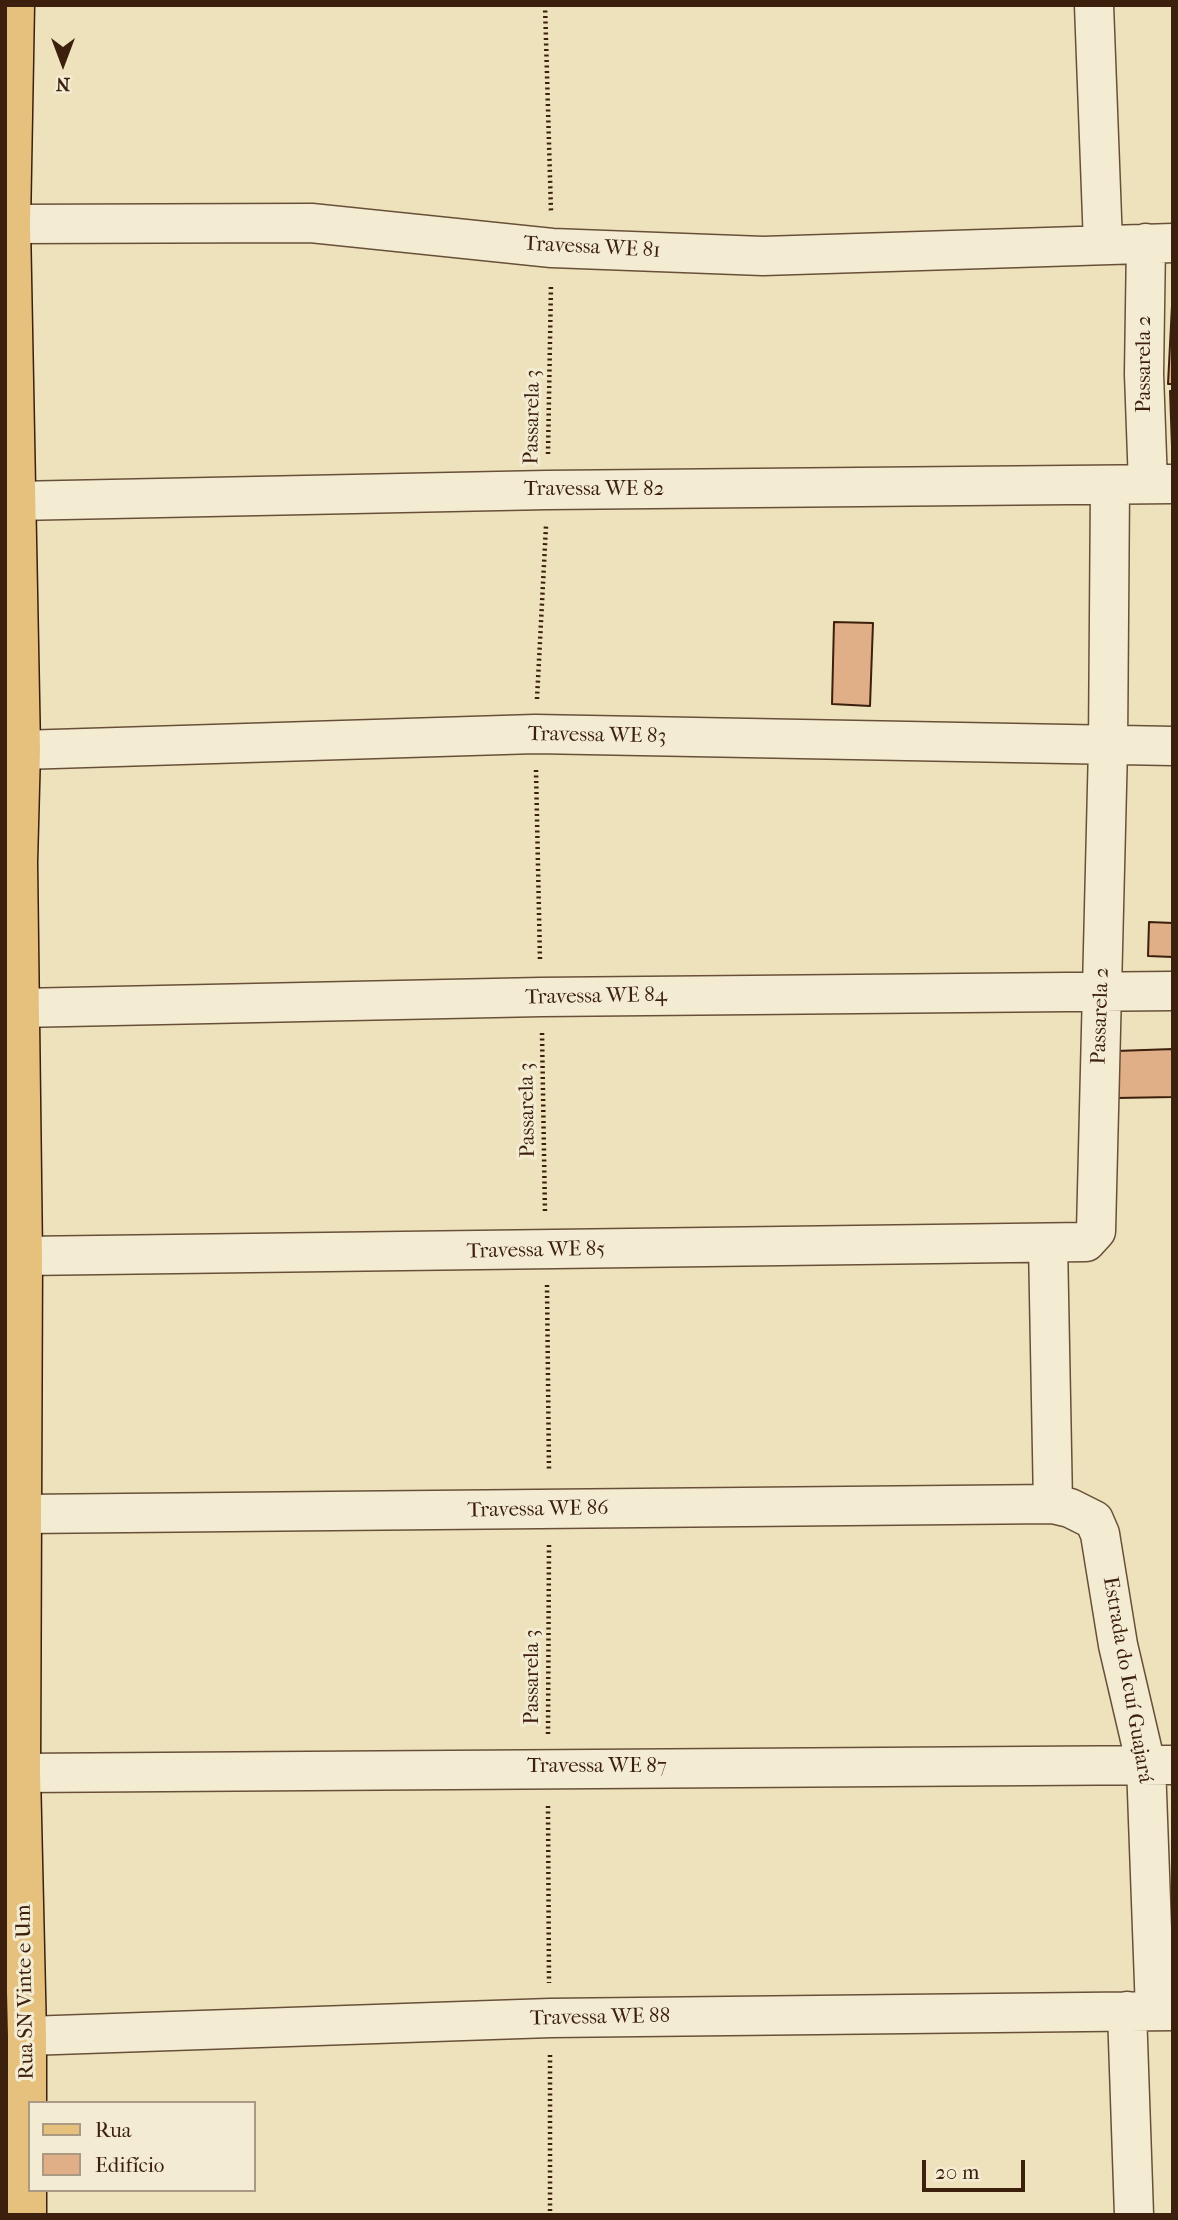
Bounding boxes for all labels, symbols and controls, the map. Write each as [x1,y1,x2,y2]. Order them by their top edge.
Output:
north arrow [28,28,98,98]
text: N [56,73,70,95]
street label: Travessa WE 81 [523,232,661,264]
street label: Passarela 2 [1132,315,1158,413]
street label: Passarela 3 [520,369,546,465]
street label: Travessa WE 82 [524,477,664,503]
street label: Travessa WE 83 [528,722,666,750]
street label: Passarela 2 [1087,967,1115,1065]
street label: Travessa WE 84 [525,983,667,1011]
street label: Passarela 3 [515,1062,541,1158]
street label: Travessa WE 85 [466,1237,606,1265]
street label: Travessa WE 86 [467,1496,609,1524]
street label: Estrada do Icuí Guajará [1096,1575,1158,1785]
street label: Passarela 3 [520,1629,546,1725]
street label: Travessa WE 87 [527,1754,667,1780]
street label: Rua SN Vinte e Um [12,1904,40,2080]
street label: Travessa WE 88 [530,2004,670,2032]
legend [28,2101,256,2192]
text: Rua [95,2118,132,2142]
scale bar [926,2146,1029,2190]
text: Edifício [95,2153,164,2177]
text: 20 m [935,2160,979,2184]

